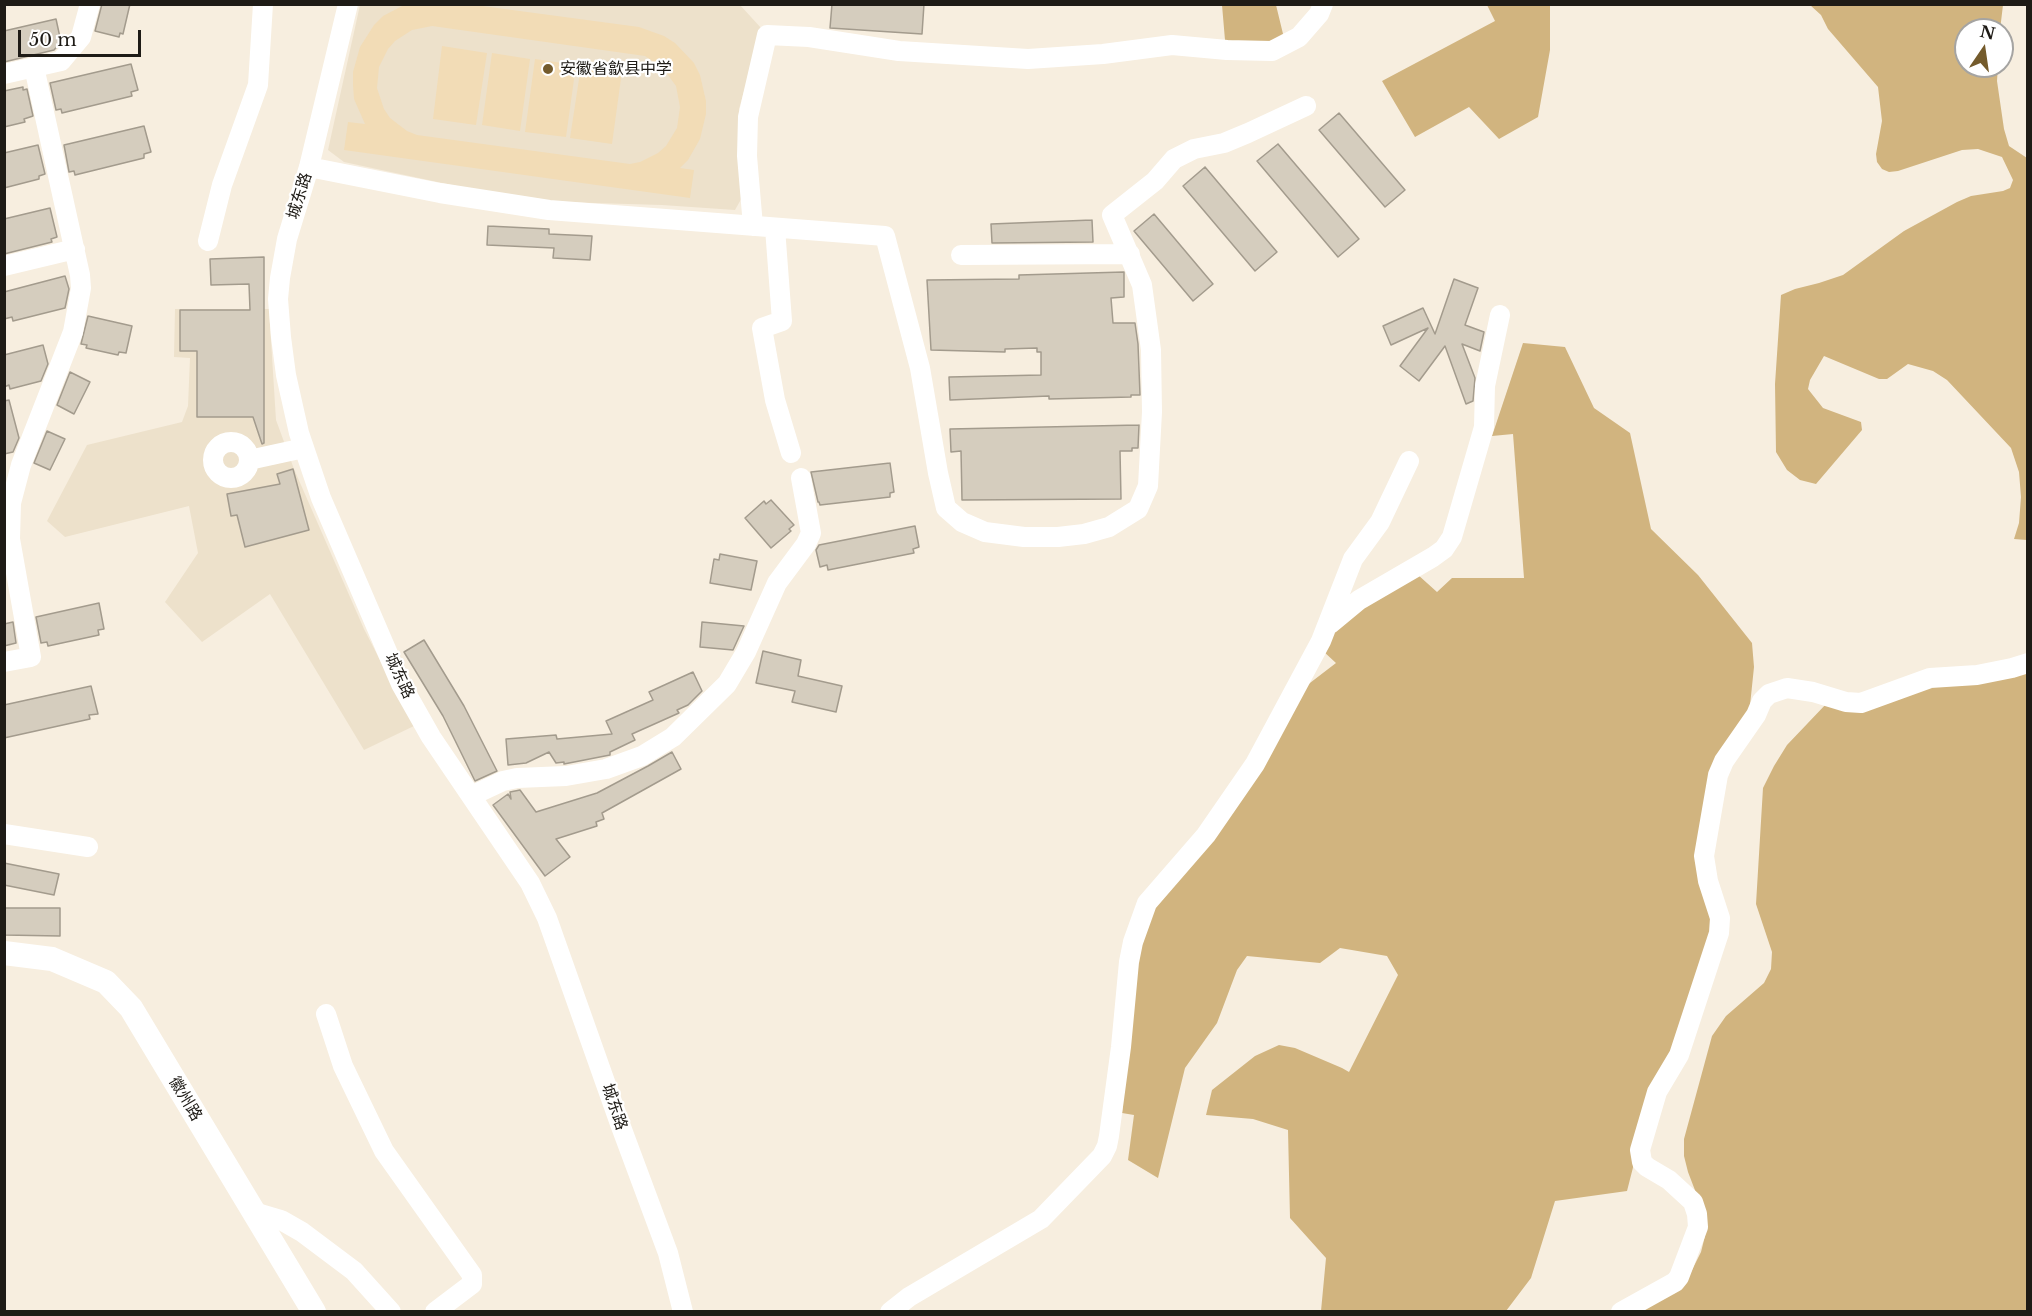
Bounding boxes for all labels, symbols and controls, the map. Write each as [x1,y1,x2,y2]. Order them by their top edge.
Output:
scale bar [21,18,144,56]
north arrow [1954,18,2014,78]
text: N [1978,21,1997,44]
text: 50 m [29,29,77,51]
place label: 安徽省歙县中学 [560,59,672,79]
marker: 安徽省歙县中学 [541,62,555,76]
street label: 城东路 [284,170,316,222]
street label: 城东路 [380,650,418,702]
street label: 徽州路 [164,1073,206,1125]
street label: 城东路 [597,1081,631,1133]

